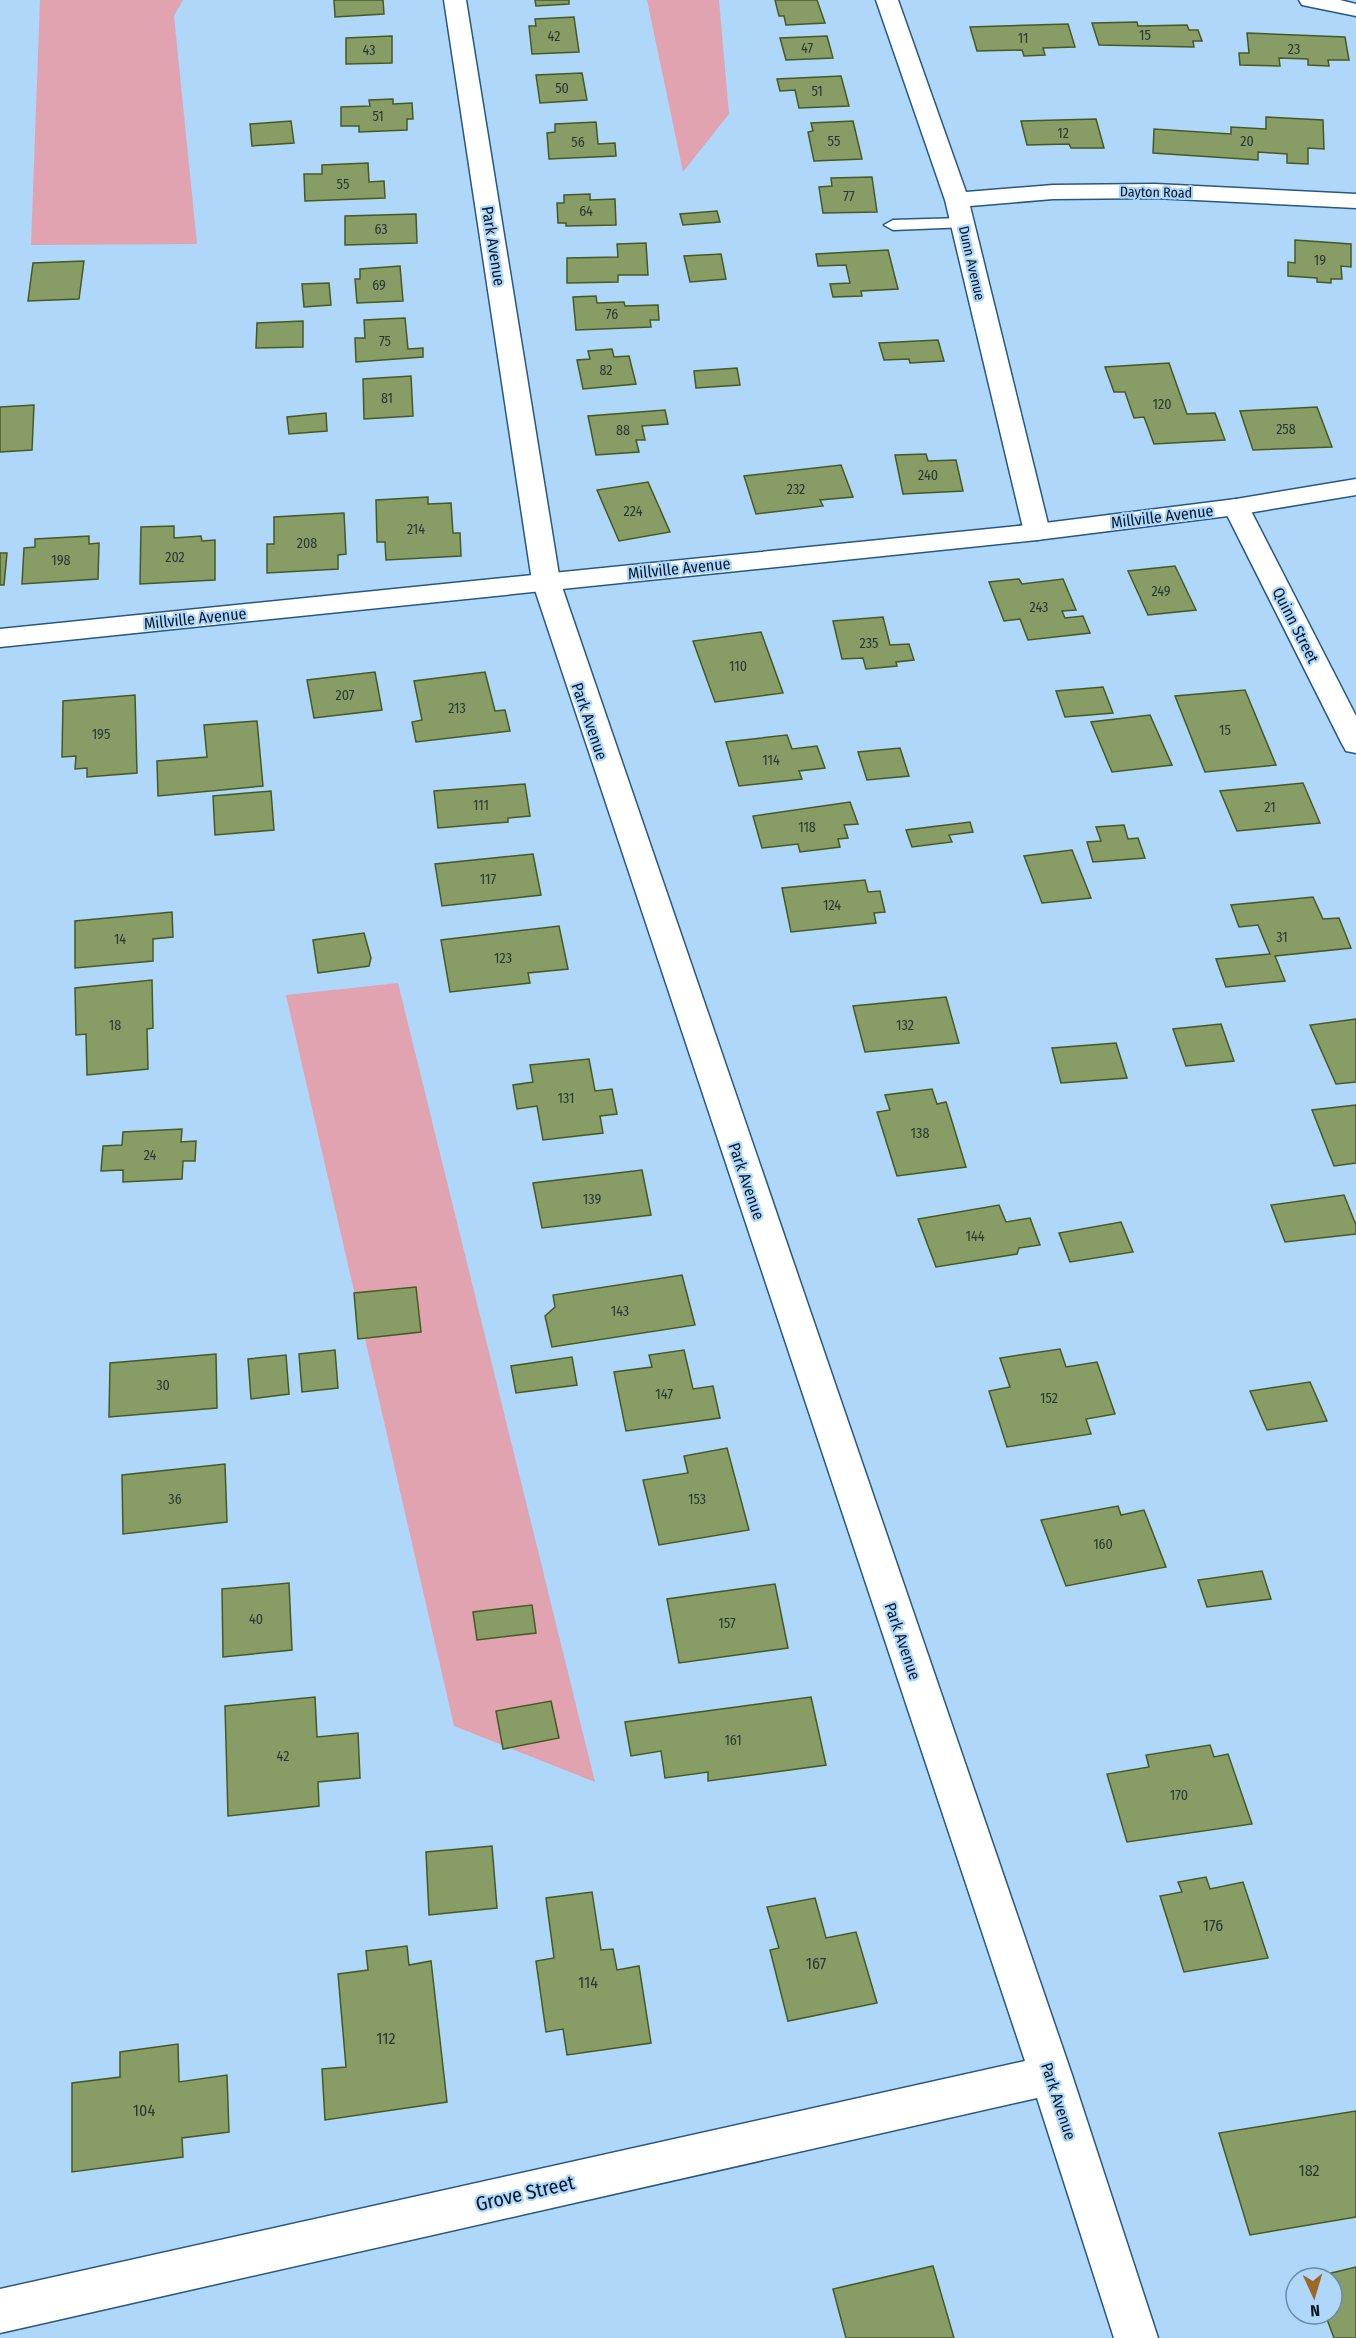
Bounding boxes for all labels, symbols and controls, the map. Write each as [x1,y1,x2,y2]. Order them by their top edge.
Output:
house number: 15 [1139,27,1151,44]
house number: 42 [548,28,560,45]
house number: 11 [1018,30,1028,47]
house number: 47 [801,40,813,57]
house number: 23 [1288,41,1300,58]
house number: 43 [363,42,375,59]
house number: 50 [555,80,569,97]
house number: 51 [811,83,823,100]
house number: 51 [372,108,384,125]
house number: 12 [1057,125,1069,142]
house number: 55 [828,133,840,150]
house number: 20 [1240,133,1254,150]
house number: 56 [571,134,585,151]
house number: 55 [337,176,349,193]
street label: Dayton Road [1120,183,1192,202]
house number: 77 [843,188,855,205]
house number: 64 [579,203,593,220]
street label: Park Avenue [478,205,509,287]
house number: 63 [374,221,388,238]
street label: Dunn Avenue [955,224,988,302]
house number: 19 [1314,252,1326,269]
house number: 69 [372,277,386,294]
house number: 76 [606,306,618,323]
house number: 75 [379,333,391,350]
house number: 82 [599,362,613,379]
house number: 81 [381,390,393,407]
house number: 120 [1153,396,1171,413]
house number: 258 [1276,421,1296,438]
house number: 88 [616,422,630,439]
house number: 240 [918,467,938,484]
house number: 232 [787,481,805,498]
street label: Millville Avenue [1110,501,1214,532]
house number: 224 [624,503,643,520]
house number: 214 [407,521,425,538]
house number: 208 [297,535,317,552]
house number: 202 [165,549,185,566]
house number: 198 [51,552,71,569]
street label: Millville Avenue [627,554,731,583]
house number: 249 [1151,583,1171,600]
street label: Quinn Street [1268,584,1323,667]
house number: 243 [1030,599,1048,616]
street label: Millville Avenue [143,604,247,633]
house number: 235 [860,635,878,652]
house number: 110 [729,658,747,675]
street label: Park Avenue [567,680,612,762]
house number: 207 [336,687,355,704]
house number: 213 [448,700,466,717]
house number: 15 [1219,722,1231,739]
house number: 195 [92,726,110,743]
house number: 114 [762,752,780,769]
house number: 111 [473,797,489,814]
house number: 21 [1264,799,1276,816]
house number: 118 [798,819,816,836]
house number: 117 [480,871,497,888]
house number: 124 [823,897,841,914]
house number: 31 [1276,929,1288,946]
house number: 14 [114,931,126,948]
house number: 123 [494,950,512,967]
house number: 18 [109,1017,121,1034]
house number: 132 [896,1017,914,1034]
house number: 131 [558,1090,574,1107]
house number: 138 [911,1125,929,1142]
street label: Park Avenue [724,1140,769,1222]
house number: 24 [144,1147,157,1164]
house number: 139 [583,1191,601,1208]
house number: 144 [965,1228,985,1245]
house number: 143 [611,1303,629,1320]
house number: 30 [156,1377,170,1394]
house number: 147 [655,1386,673,1403]
house number: 152 [1040,1390,1058,1407]
house number: 36 [168,1491,182,1508]
house number: 153 [688,1491,706,1508]
house number: 160 [1093,1536,1113,1553]
street label: Park Avenue [880,1600,925,1682]
house number: 40 [249,1611,263,1628]
house number: 157 [718,1615,736,1632]
house number: 161 [724,1732,742,1749]
house number: 42 [277,1748,289,1765]
house number: 170 [1170,1787,1188,1804]
house number: 176 [1203,1916,1223,1935]
house number: 167 [806,1954,827,1973]
house number: 114 [578,1973,598,1992]
house number: 112 [376,2029,396,2048]
street label: Park Avenue [1037,2060,1080,2142]
house number: 104 [133,2101,155,2120]
house number: 182 [1298,2161,1320,2180]
street label: Grove Street [473,2170,577,2216]
north arrow [1284,2266,1344,2326]
text: N [1310,2301,1320,2320]

